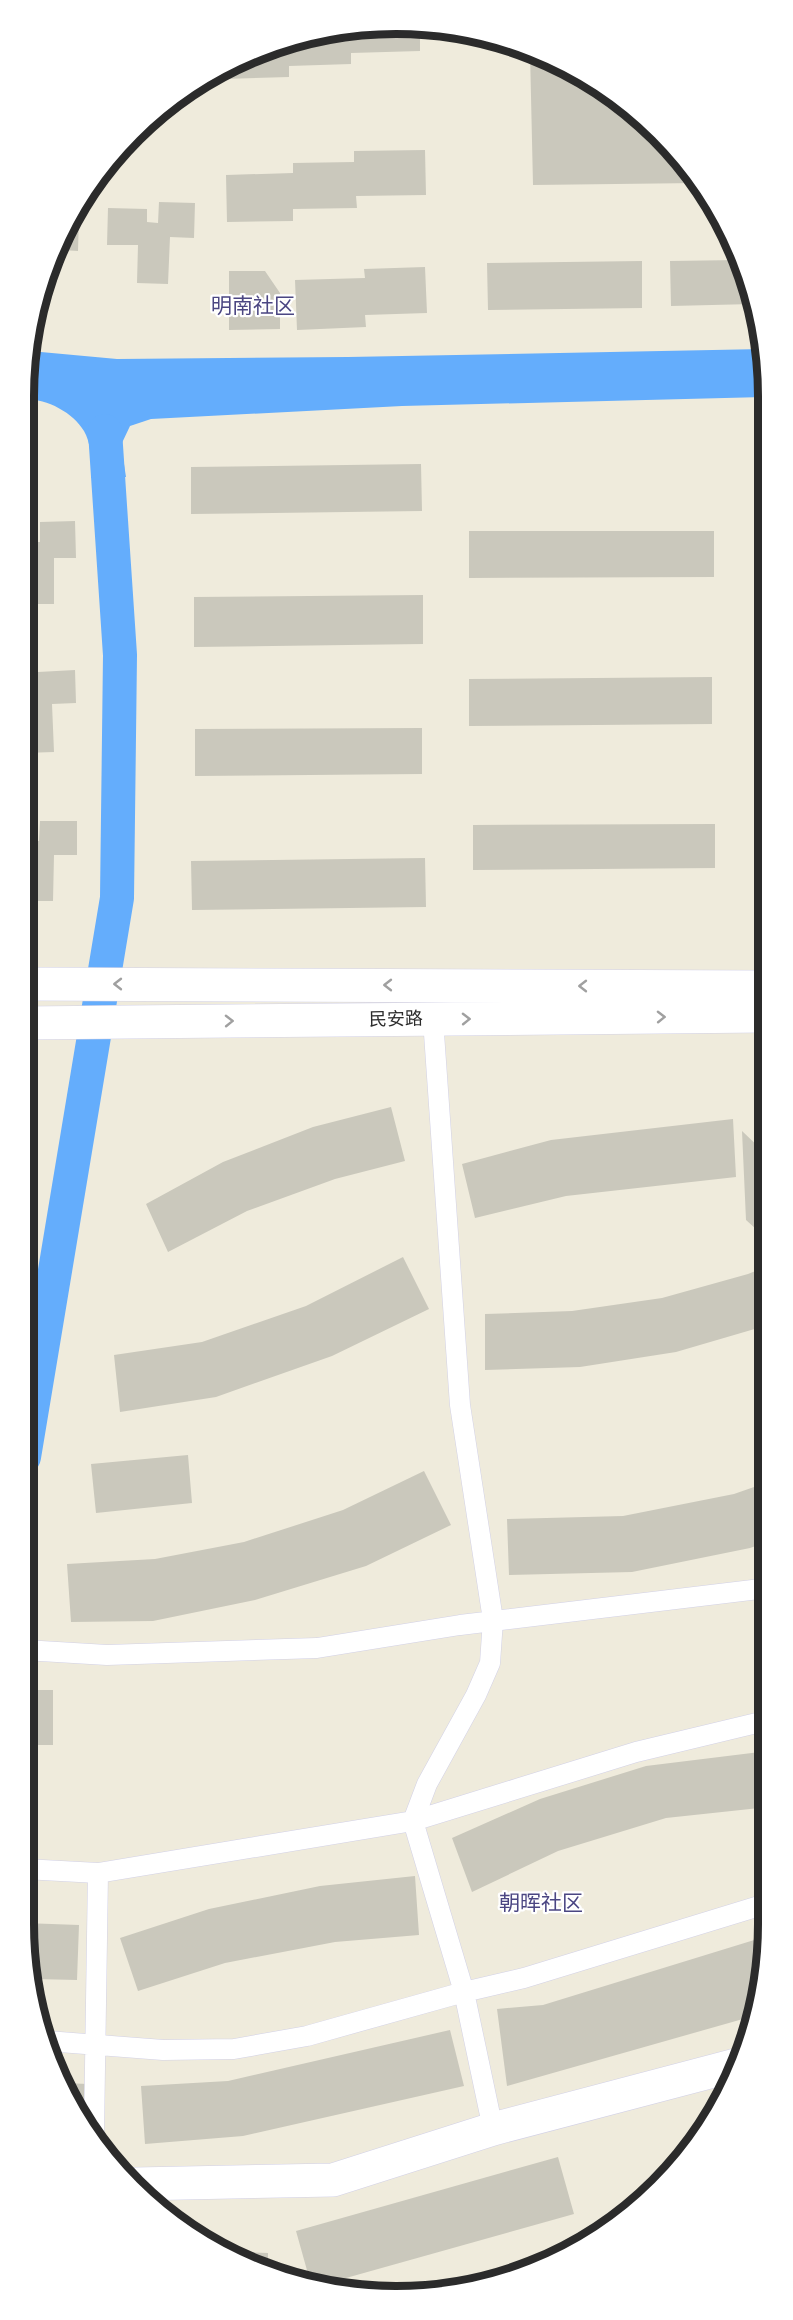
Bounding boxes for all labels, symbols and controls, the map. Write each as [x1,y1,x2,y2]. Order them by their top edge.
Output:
district label: 明南社区 [211,293,295,318]
one-way arrow [114,978,123,990]
one-way arrow [383,979,392,991]
one-way arrow [578,980,587,992]
street label: 民安路 [369,1008,423,1030]
one-way arrow [657,1010,666,1023]
one-way arrow [462,1012,471,1025]
one-way arrow [225,1015,234,1027]
district label: 朝晖社区 [499,1890,583,1915]

